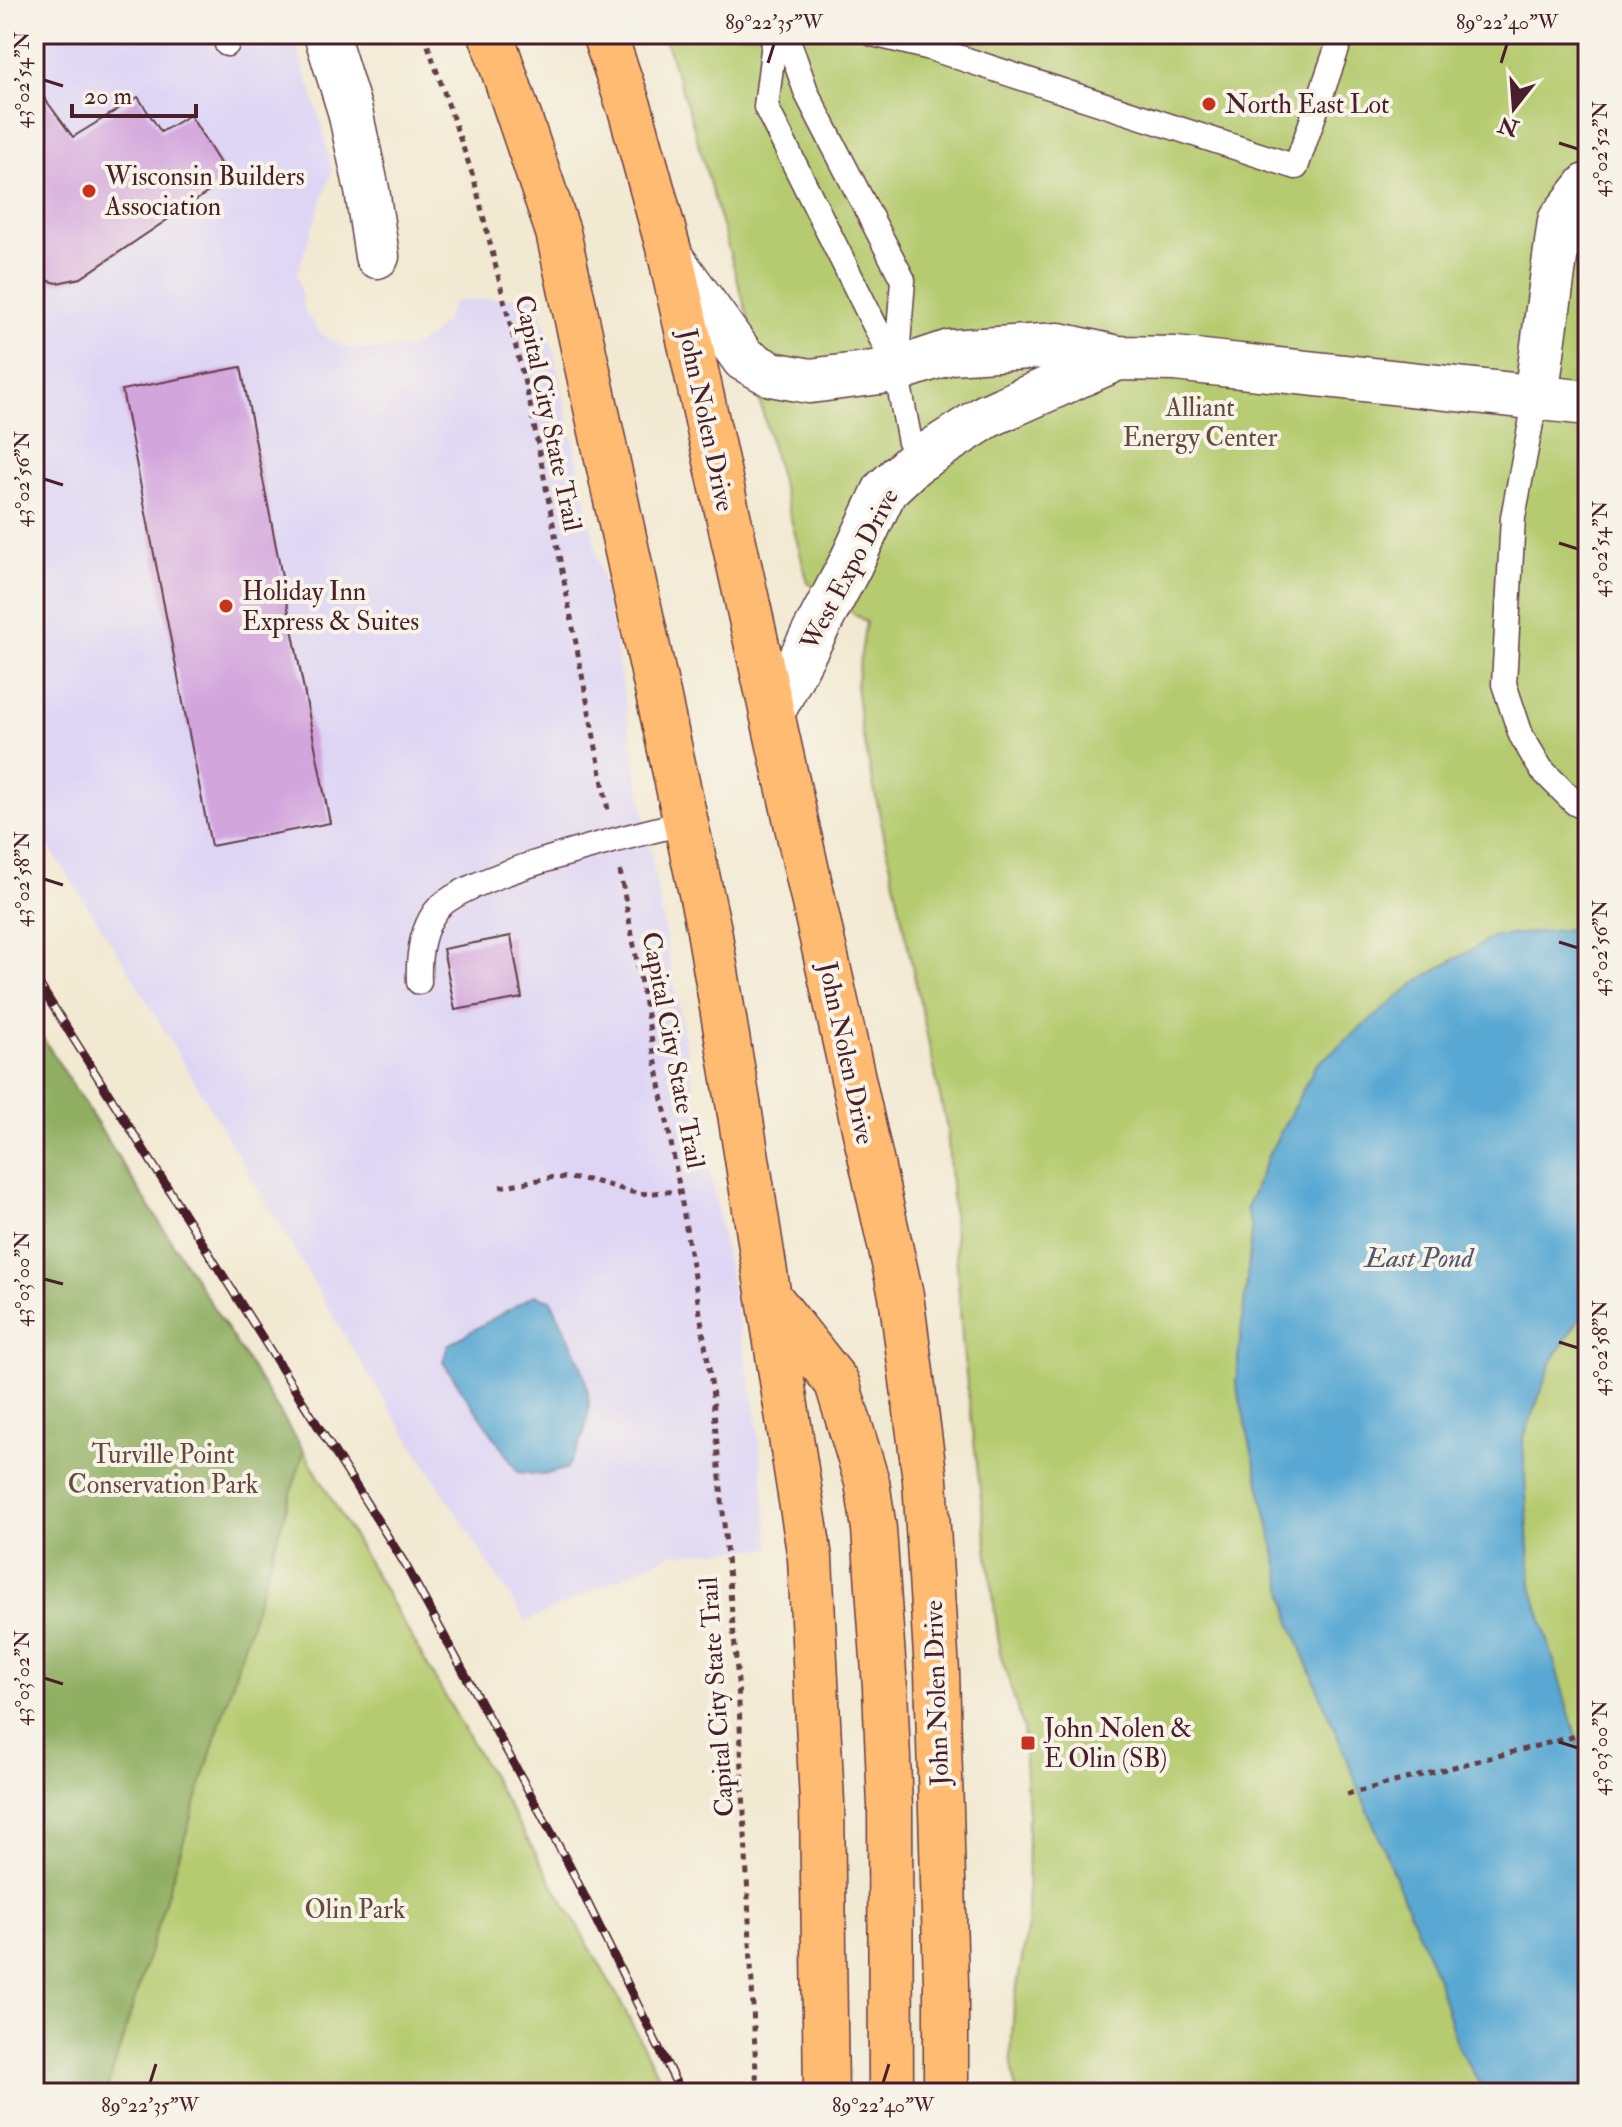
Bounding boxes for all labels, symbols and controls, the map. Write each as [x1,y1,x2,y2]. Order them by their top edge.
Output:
text: 89°22'35"W [725,10,823,35]
text: 89°22'40"W [1456,10,1559,35]
text: 43°02'54"N [10,32,35,128]
scale bar [72,68,196,118]
north arrow [1474,68,1554,148]
text: 20 m [84,81,133,112]
place label: North East Lot [1225,89,1390,121]
marker: North East Lot [1200,95,1218,113]
text: 43°02'52"N [1588,101,1613,197]
text: N [1495,110,1523,143]
place label: Wisconsin Builders Association [104,161,305,223]
marker: Wisconsin Builders Association [80,182,98,200]
street label: Capital City State Trail [506,292,589,535]
street label: John Nolen Drive [671,325,741,515]
park label: Alliant Energy Center [1123,392,1278,454]
text: 43°02'56"N [10,431,35,527]
street label: West Expo Drive [793,483,907,657]
text: 43°02'54"N [1588,501,1613,597]
place label: Holiday Inn Express & Suites [242,576,419,639]
marker: Holiday Inn Express & Suites [217,597,235,615]
text: 43°02'58"N [10,831,35,927]
text: 43°02'56"N [1588,900,1613,996]
street label: Capital City State Trail [633,929,712,1172]
street label: John Nolen Drive [811,958,881,1148]
text: 43°03'00"N [10,1231,35,1327]
water label: East Pond [1363,1241,1475,1276]
text: 43°02'58"N [1588,1300,1613,1396]
park label: Turville Point Conservation Park [68,1439,259,1501]
street label: Capital City State Trail [693,1576,742,1818]
street label: John Nolen Drive [918,1599,956,1787]
text: 43°03'02"N [10,1630,35,1726]
text: 43°03'00"N [1588,1700,1613,1796]
place label: John Nolen & E Olin (SB) [1043,1713,1192,1775]
marker: John Nolen & E Olin (SB) [1019,1734,1037,1752]
park label: Olin Park [305,1894,406,1926]
text: 89°22'35"W [101,2093,199,2118]
text: 89°22'40"W [832,2093,935,2118]

